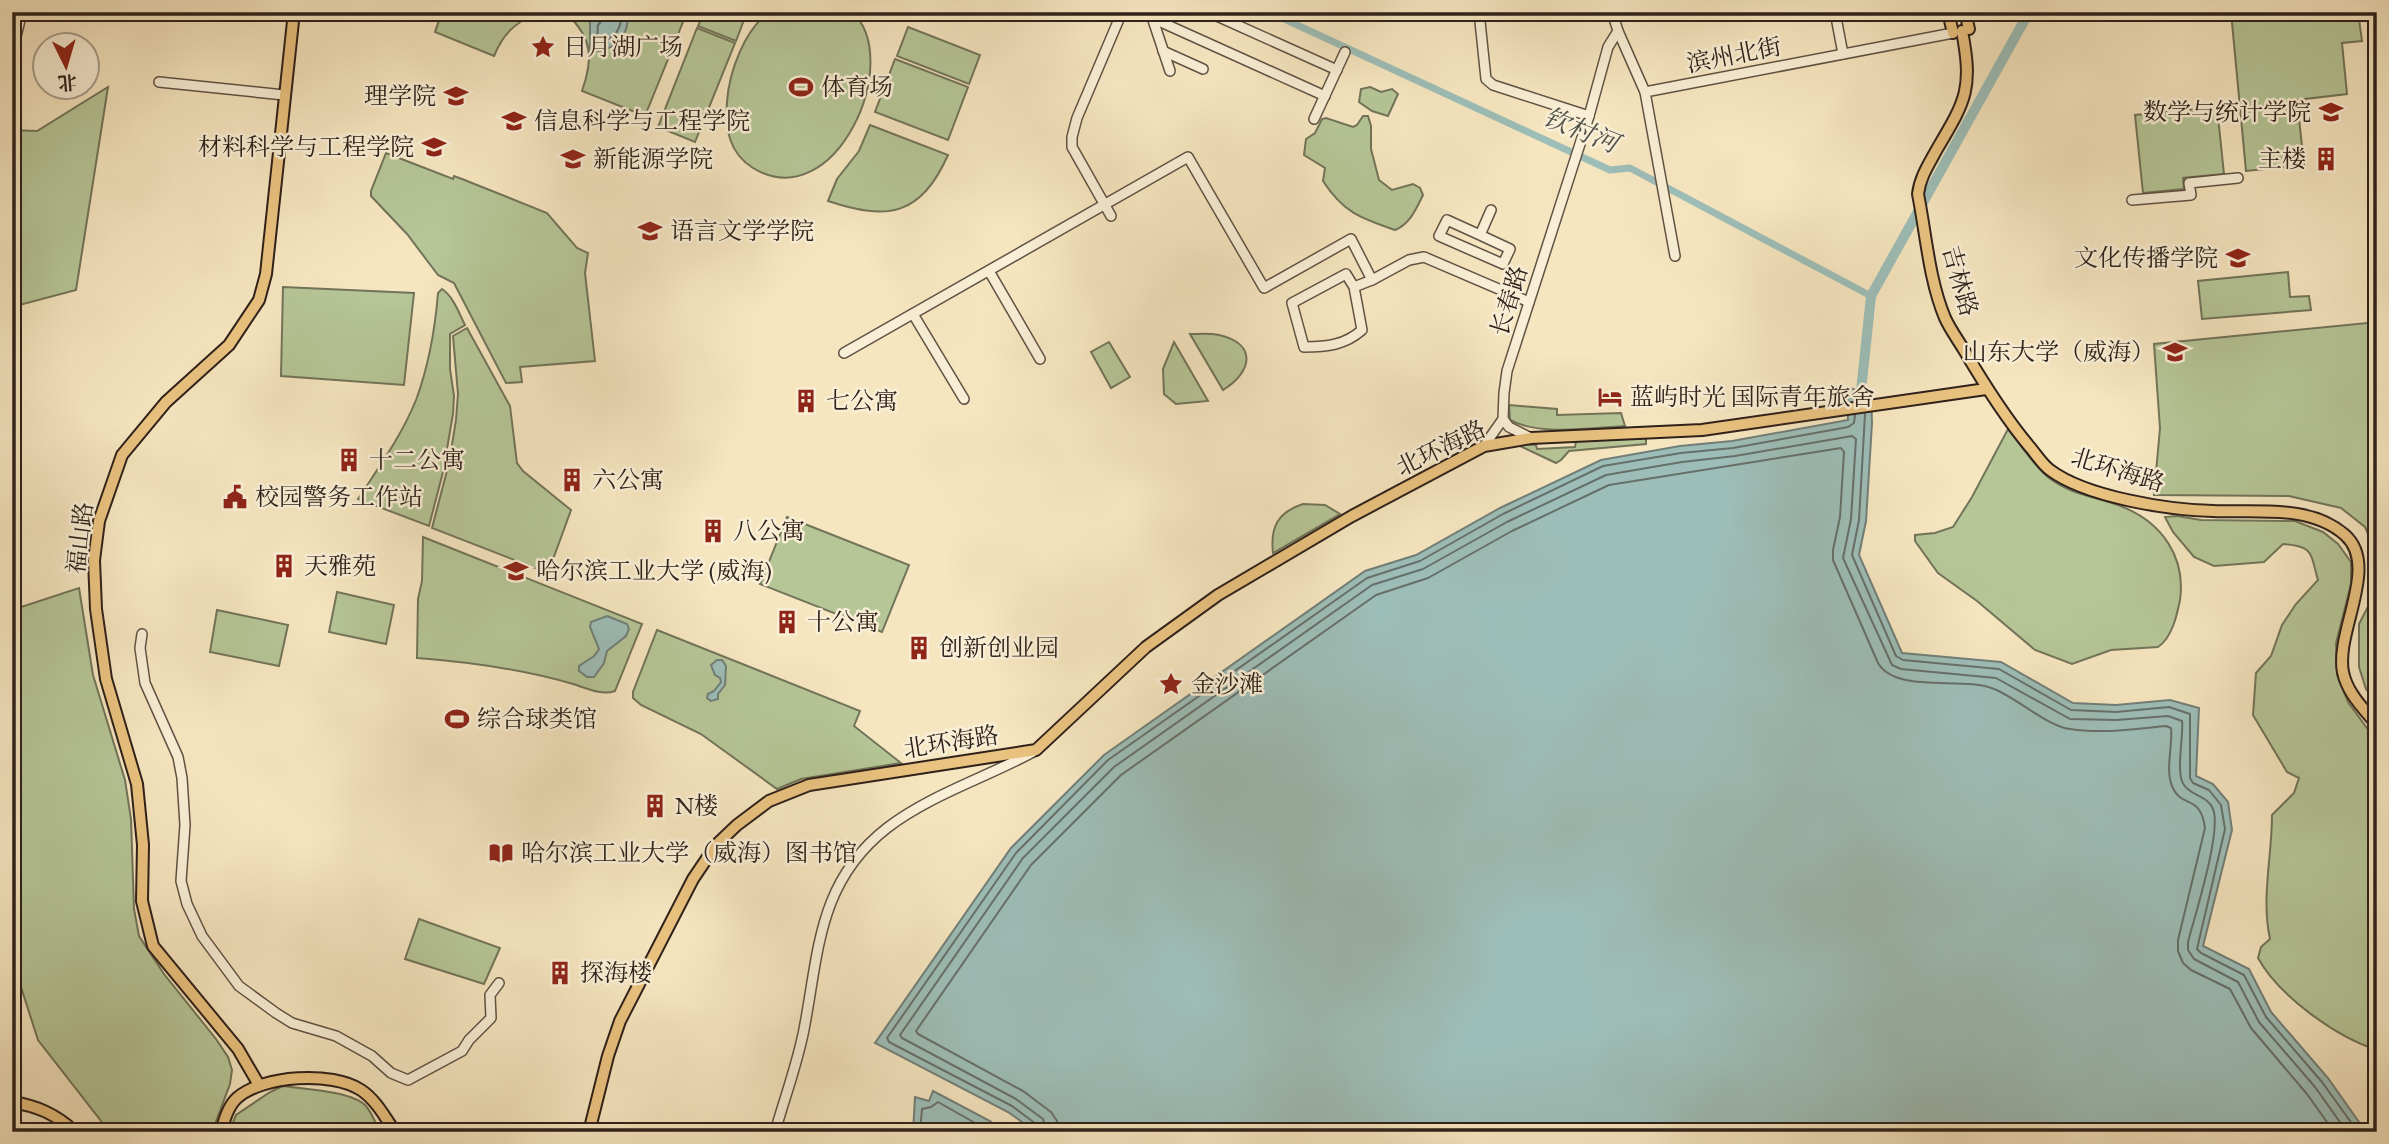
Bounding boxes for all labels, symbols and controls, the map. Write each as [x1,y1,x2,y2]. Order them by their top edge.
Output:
street label: 滨州北街 [1684,30,1784,79]
place label: 日月湖广场 [563,31,683,62]
north arrow [32,32,102,102]
place icon: 日月湖广场 [529,33,557,61]
text: 北 [57,69,78,96]
place label: 体育场 [821,71,893,102]
sports icon: 体育场 [787,73,815,101]
place label: 理学院 [364,80,436,111]
school or university icon: 理学院 [442,82,470,110]
place label: 数学与统计学院 [2143,96,2311,127]
school or university icon: 数学与统计学院 [2317,98,2345,126]
water label: 钦村河 [1538,100,1627,162]
place label: 信息科学与工程学院 [534,105,750,136]
school or university icon: 信息科学与工程学院 [500,107,528,135]
place label: 材料科学与工程学院 [198,131,414,162]
school or university icon: 材料科学与工程学院 [420,133,448,161]
place label: 新能源学院 [593,143,713,174]
place label: 主楼 [2258,143,2306,174]
school or university icon: 新能源学院 [559,145,587,173]
building icon: 主楼 [2312,145,2340,173]
place label: 语言文学学院 [670,215,814,246]
school or university icon: 语言文学学院 [636,217,664,245]
street label: 吉林路 [1936,242,1985,320]
place label: 文化传播学院 [2074,242,2218,273]
school or university icon: 文化传播学院 [2224,244,2252,272]
street label: 长春路 [1483,262,1534,340]
place label: 山东大学（威海） [1963,336,2155,367]
school or university icon: 山东大学（威海） [2161,338,2189,366]
place label: 蓝屿时光 国际青年旅舍 [1630,381,1875,412]
hotel icon: 蓝屿时光 国际青年旅舍 [1596,383,1624,411]
place label: 七公寓 [826,385,898,416]
building icon: 七公寓 [792,387,820,415]
street label: 北环海路 [1391,413,1491,483]
street label: 北环海路 [2068,441,2169,498]
place label: 十二公寓 [369,444,465,475]
building icon: 十二公寓 [335,446,363,474]
place label: 六公寓 [592,464,664,495]
building icon: 六公寓 [558,466,586,494]
place label: 校园警务工作站 [255,481,423,512]
public building icon: 校园警务工作站 [221,483,249,511]
street label: 福山路 [60,500,99,576]
place label: 八公寓 [733,515,805,546]
building icon: 八公寓 [699,517,727,545]
place label: 天雅苑 [304,550,376,581]
building icon: 天雅苑 [270,552,298,580]
place label: 哈尔滨工业大学 (威海) [536,555,772,586]
school or university icon: 哈尔滨工业大学 (威海) [502,557,530,585]
place label: 十公寓 [807,606,879,637]
building icon: 十公寓 [773,608,801,636]
place label: 创新创业园 [939,632,1059,663]
building icon: 创新创业园 [905,634,933,662]
place label: 金沙滩 [1191,668,1263,699]
place icon: 金沙滩 [1157,670,1185,698]
place label: 综合球类馆 [477,703,597,734]
sports icon: 综合球类馆 [443,705,471,733]
street label: 北环海路 [901,719,1001,764]
place label: N楼 [675,790,718,821]
building icon: N楼 [641,792,669,820]
place label: 哈尔滨工业大学（威海）图书馆 [521,837,857,868]
library icon: 哈尔滨工业大学（威海）图书馆 [487,839,515,867]
place label: 探海楼 [580,957,652,988]
building icon: 探海楼 [546,959,574,987]

